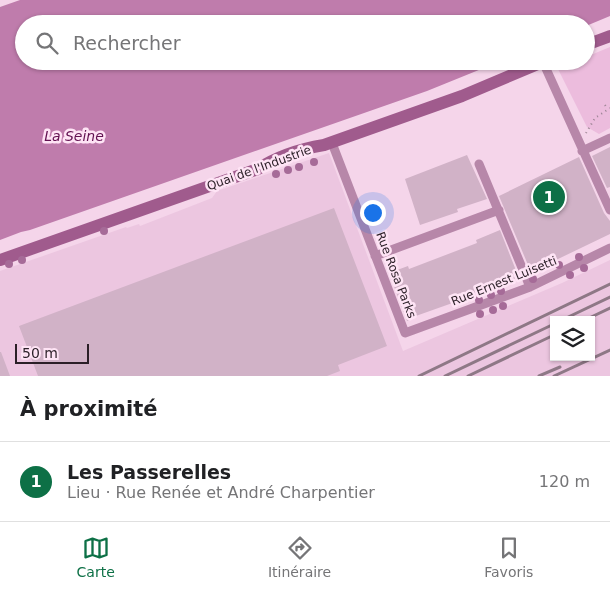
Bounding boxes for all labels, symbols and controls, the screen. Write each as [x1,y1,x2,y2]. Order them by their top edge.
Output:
search box [15,15,595,70]
icon: search [33,29,61,57]
text: Rechercher [73,32,181,54]
water label: La Seine [44,128,104,144]
street label: Quai de l'Industrie [205,143,313,193]
pin: 1 [533,178,565,216]
your location [360,200,386,226]
street label: Rue Rosa Parks [373,230,419,320]
street label: Rue Ernest Luisetti [449,253,559,309]
map controls [550,316,595,361]
button: layers [550,316,595,361]
scale bar [15,341,89,364]
text: 50 m [22,345,58,361]
text: À proximité [20,397,157,421]
text: Les Passerelles [67,461,231,483]
text: 1 [30,472,42,491]
text: 120 m [539,472,590,491]
text: Lieu · Rue Renée et André Charpentier [67,483,375,502]
tab: Carte [77,534,115,580]
tab: Itinéraire [268,534,331,580]
tab: Favoris [484,534,533,580]

